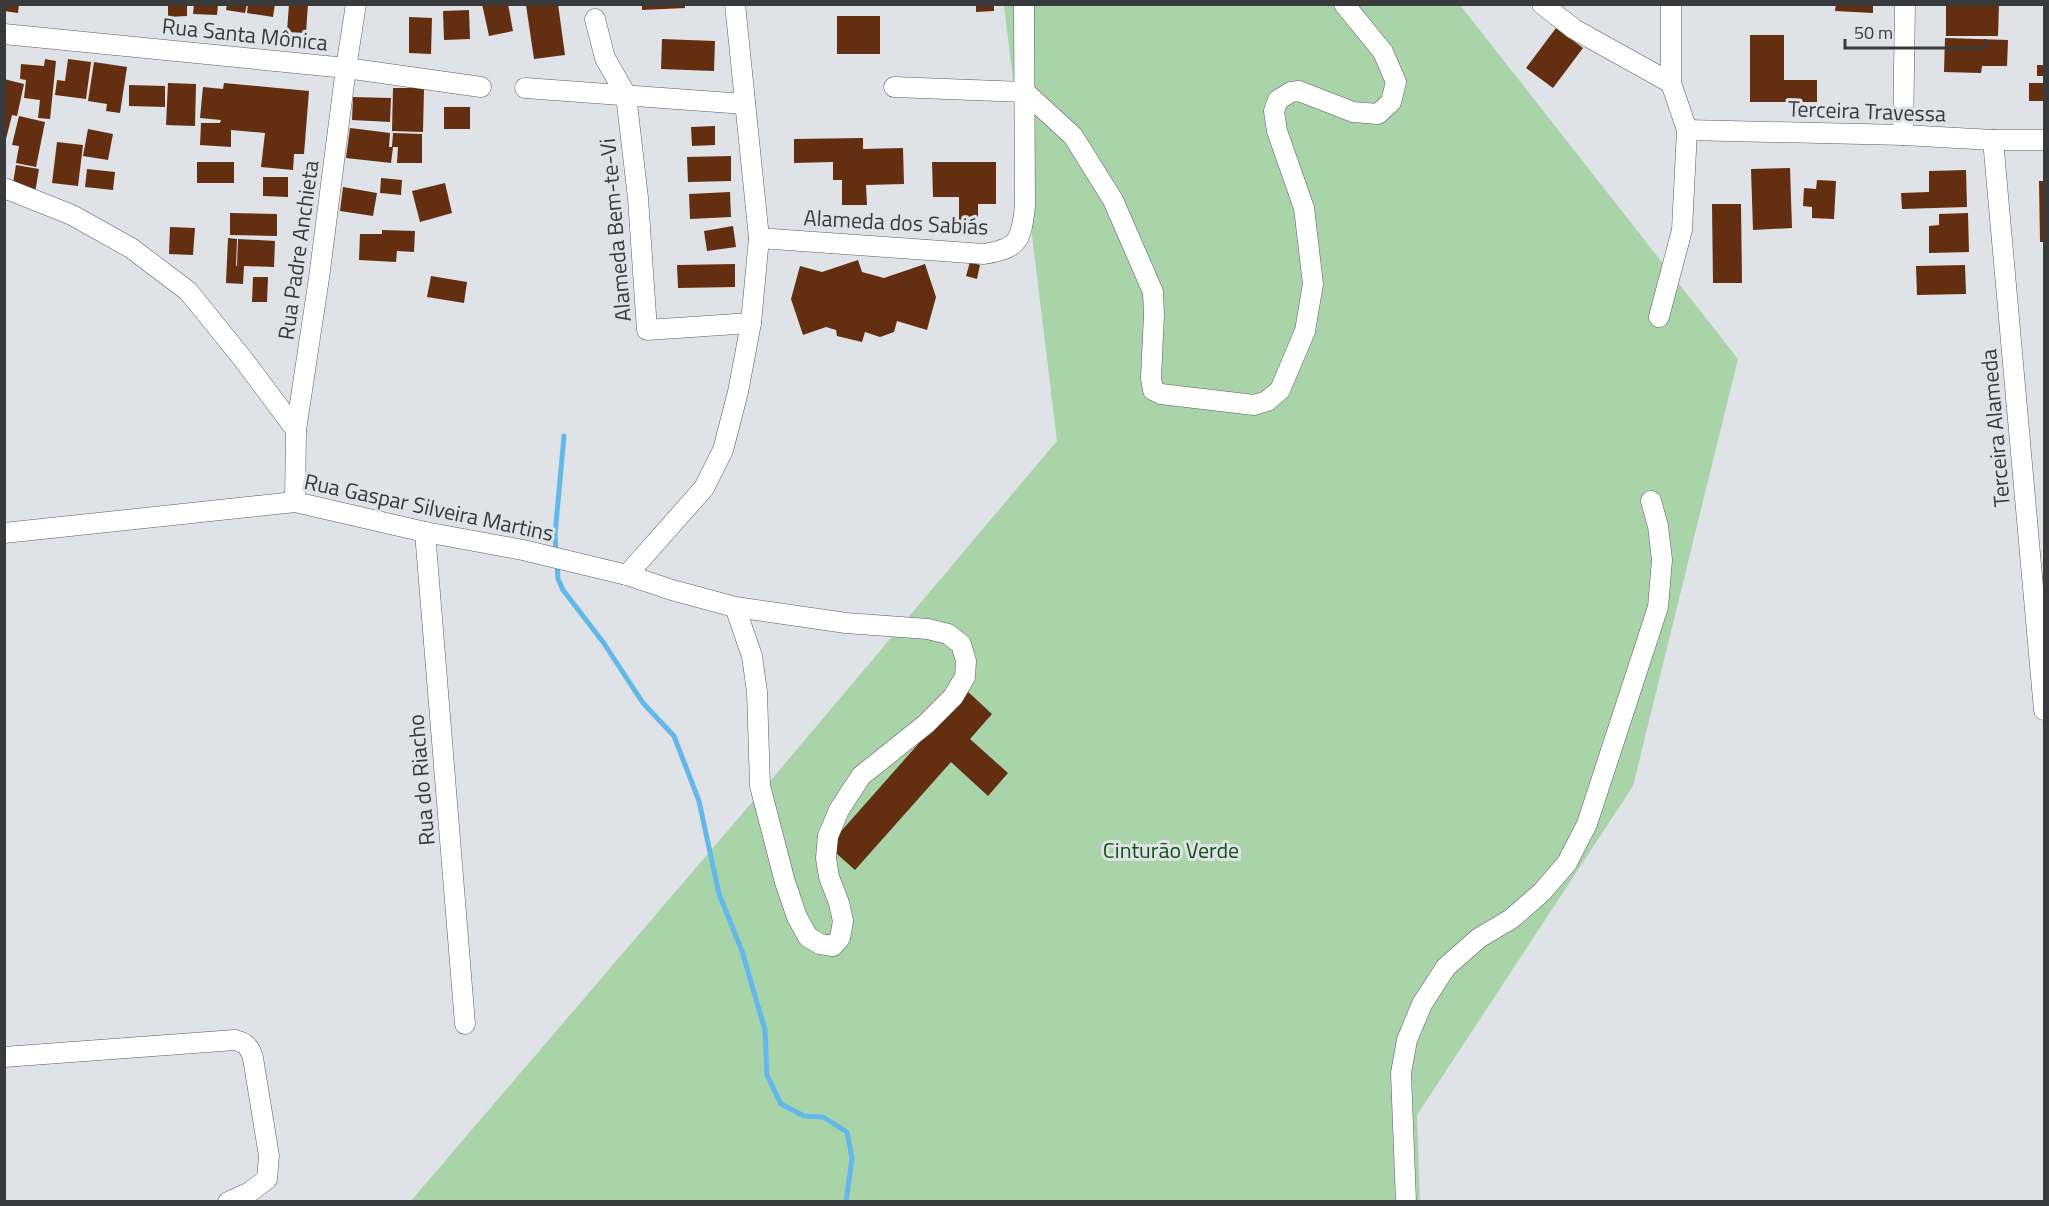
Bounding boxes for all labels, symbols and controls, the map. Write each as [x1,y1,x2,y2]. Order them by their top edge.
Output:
street label: Rua Santa Mônica [160,8,330,60]
scale bar [1845,12,1984,50]
text: 50 m [1854,19,1893,46]
street label: Terceira Travessa [1787,91,1947,131]
street label: Alameda Bem-te-Vi [590,137,640,323]
street label: Rua Padre Anchieta [269,158,327,342]
street label: Alameda dos Sabiás [803,200,989,244]
street label: Terceira Alameda [1971,348,2019,508]
street label: Rua Gaspar Silveira Martins [301,464,557,550]
street label: Rua do Riacho [398,713,444,847]
park label: Cinturão Verde [1103,833,1239,867]

